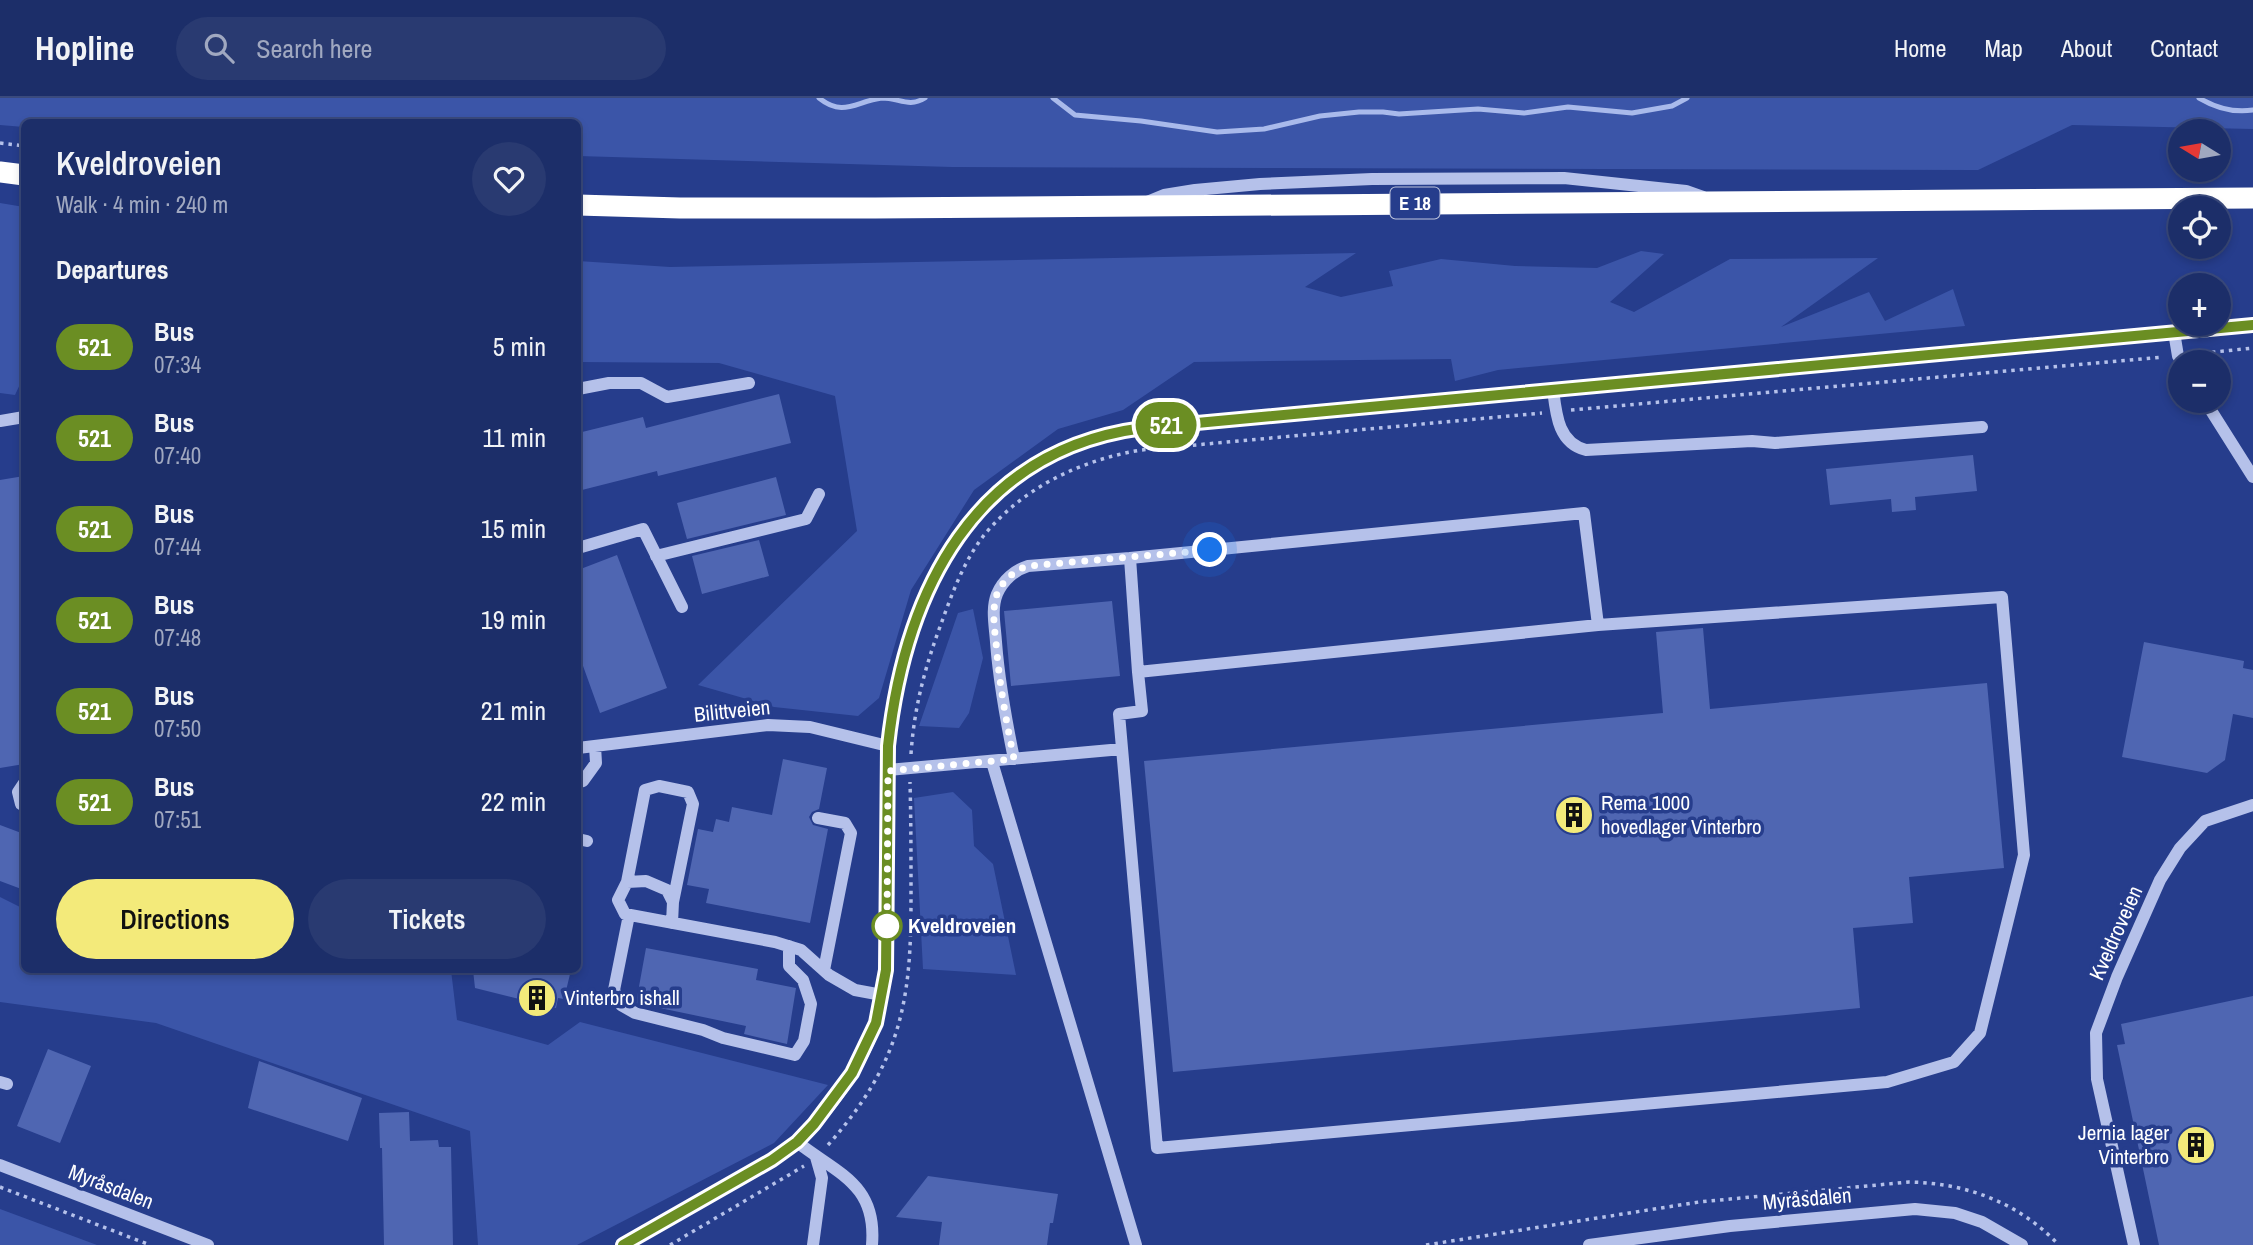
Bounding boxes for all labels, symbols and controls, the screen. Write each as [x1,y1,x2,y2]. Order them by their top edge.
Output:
search box [176,17,666,80]
text: Hopline [35,26,134,70]
icon: search [200,29,238,67]
text: Search here [256,31,372,66]
text: Home [1894,32,1946,64]
text: Map [1984,32,2023,64]
text: About [2061,32,2112,64]
text: Contact [2150,32,2218,64]
north arrow [2168,119,2231,182]
map controls [2168,119,2231,413]
text: Kveldroveien [56,141,222,185]
button: heart [472,142,546,216]
road number: E 18 [1390,188,1440,218]
text: Walk · 4 min · 240 m [56,189,228,220]
button: locate [2168,196,2231,259]
text: Departures [56,252,169,287]
button: + [2168,273,2231,336]
text: Bus [154,314,194,349]
text: 5 min [493,329,546,364]
text: 521 [78,331,111,363]
text: 07:34 [154,349,201,380]
button: − [2168,350,2231,413]
line badge: 521 [1126,402,1206,448]
text: Bus [154,405,194,440]
text: 521 [1150,409,1182,441]
text: 11 min [482,420,546,455]
text: 521 [78,422,111,454]
text: 07:40 [154,440,201,471]
text: Bus [154,496,194,531]
text: 15 min [481,511,546,546]
text: 521 [78,513,111,545]
text: 07:44 [154,531,201,562]
your location [1192,532,1227,567]
text: Bus [154,587,194,622]
text: 19 min [481,602,546,637]
text: 521 [78,604,111,636]
text: 07:48 [154,622,201,653]
text: Bus [154,678,194,713]
street label: Bilittveien [692,692,772,729]
text: 21 min [481,693,546,728]
text: 521 [78,695,111,727]
text: 07:50 [154,713,201,744]
text: Bus [154,769,194,804]
text: 22 min [481,784,546,819]
text: 521 [78,786,111,818]
place label: Rema 1000 hovedlager Vinterbro [1601,788,1762,841]
building icon: Rema 1000 hovedlager Vinterbro [1553,794,1595,836]
text: 07:51 [154,804,201,835]
button: Directions [56,879,294,959]
button: Tickets [308,879,546,959]
street label: Kveldroveien [2082,881,2149,985]
marker: Kveldroveien [872,911,902,941]
place label: Kveldroveien [908,911,1016,940]
building icon: Vinterbro ishall [516,977,558,1019]
place label: Vinterbro ishall [564,983,680,1012]
place label: Jernia lager Vinterbro [2078,1118,2169,1171]
building icon: Jernia lager Vinterbro [2175,1124,2217,1166]
street label: Myråsdalen [64,1157,158,1216]
street label: Myråsdalen [1761,1180,1853,1217]

